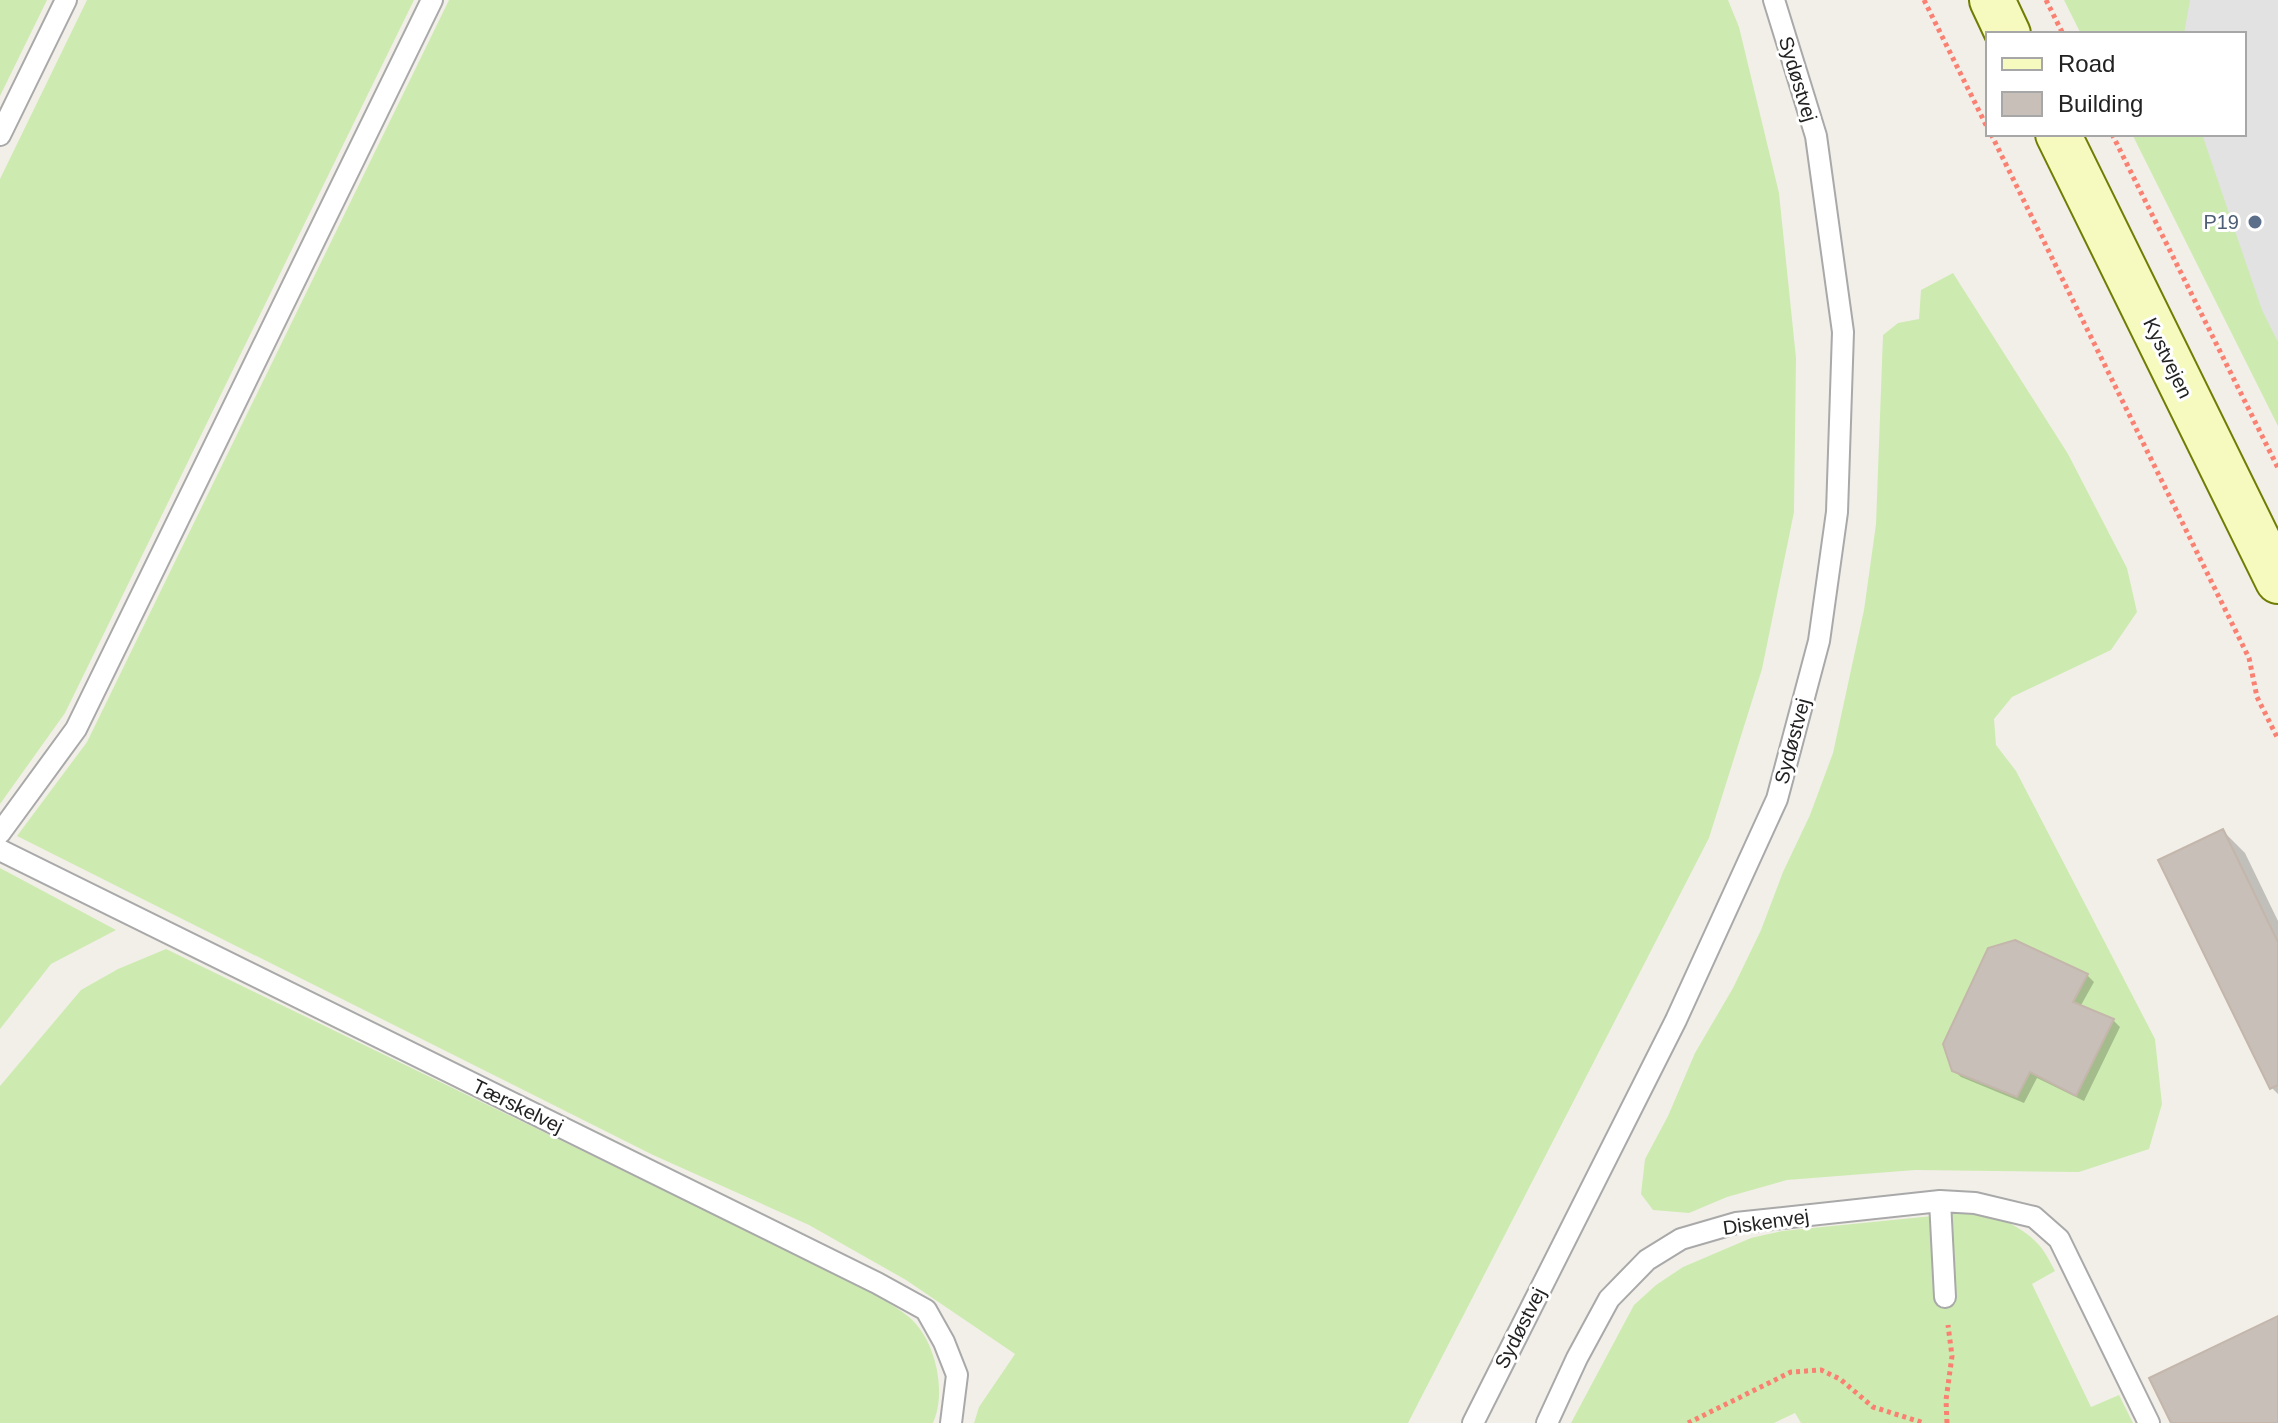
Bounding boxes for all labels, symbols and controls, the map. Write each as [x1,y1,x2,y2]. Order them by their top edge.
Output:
legend [1986,32,2246,136]
street label: Sydøstvej [1775,34,1821,124]
text: Road [2058,50,2115,77]
text: Building [2058,90,2143,117]
place label: P19 [2203,211,2239,233]
marker: P19 [2246,213,2264,231]
street label: Kystvejen [2139,314,2197,402]
street label: Sydøstvej [1770,696,1814,786]
street label: Tærskelvej [469,1075,567,1137]
street label: Diskenvej [1722,1205,1810,1239]
street label: Sydøstvej [1490,1284,1550,1372]

